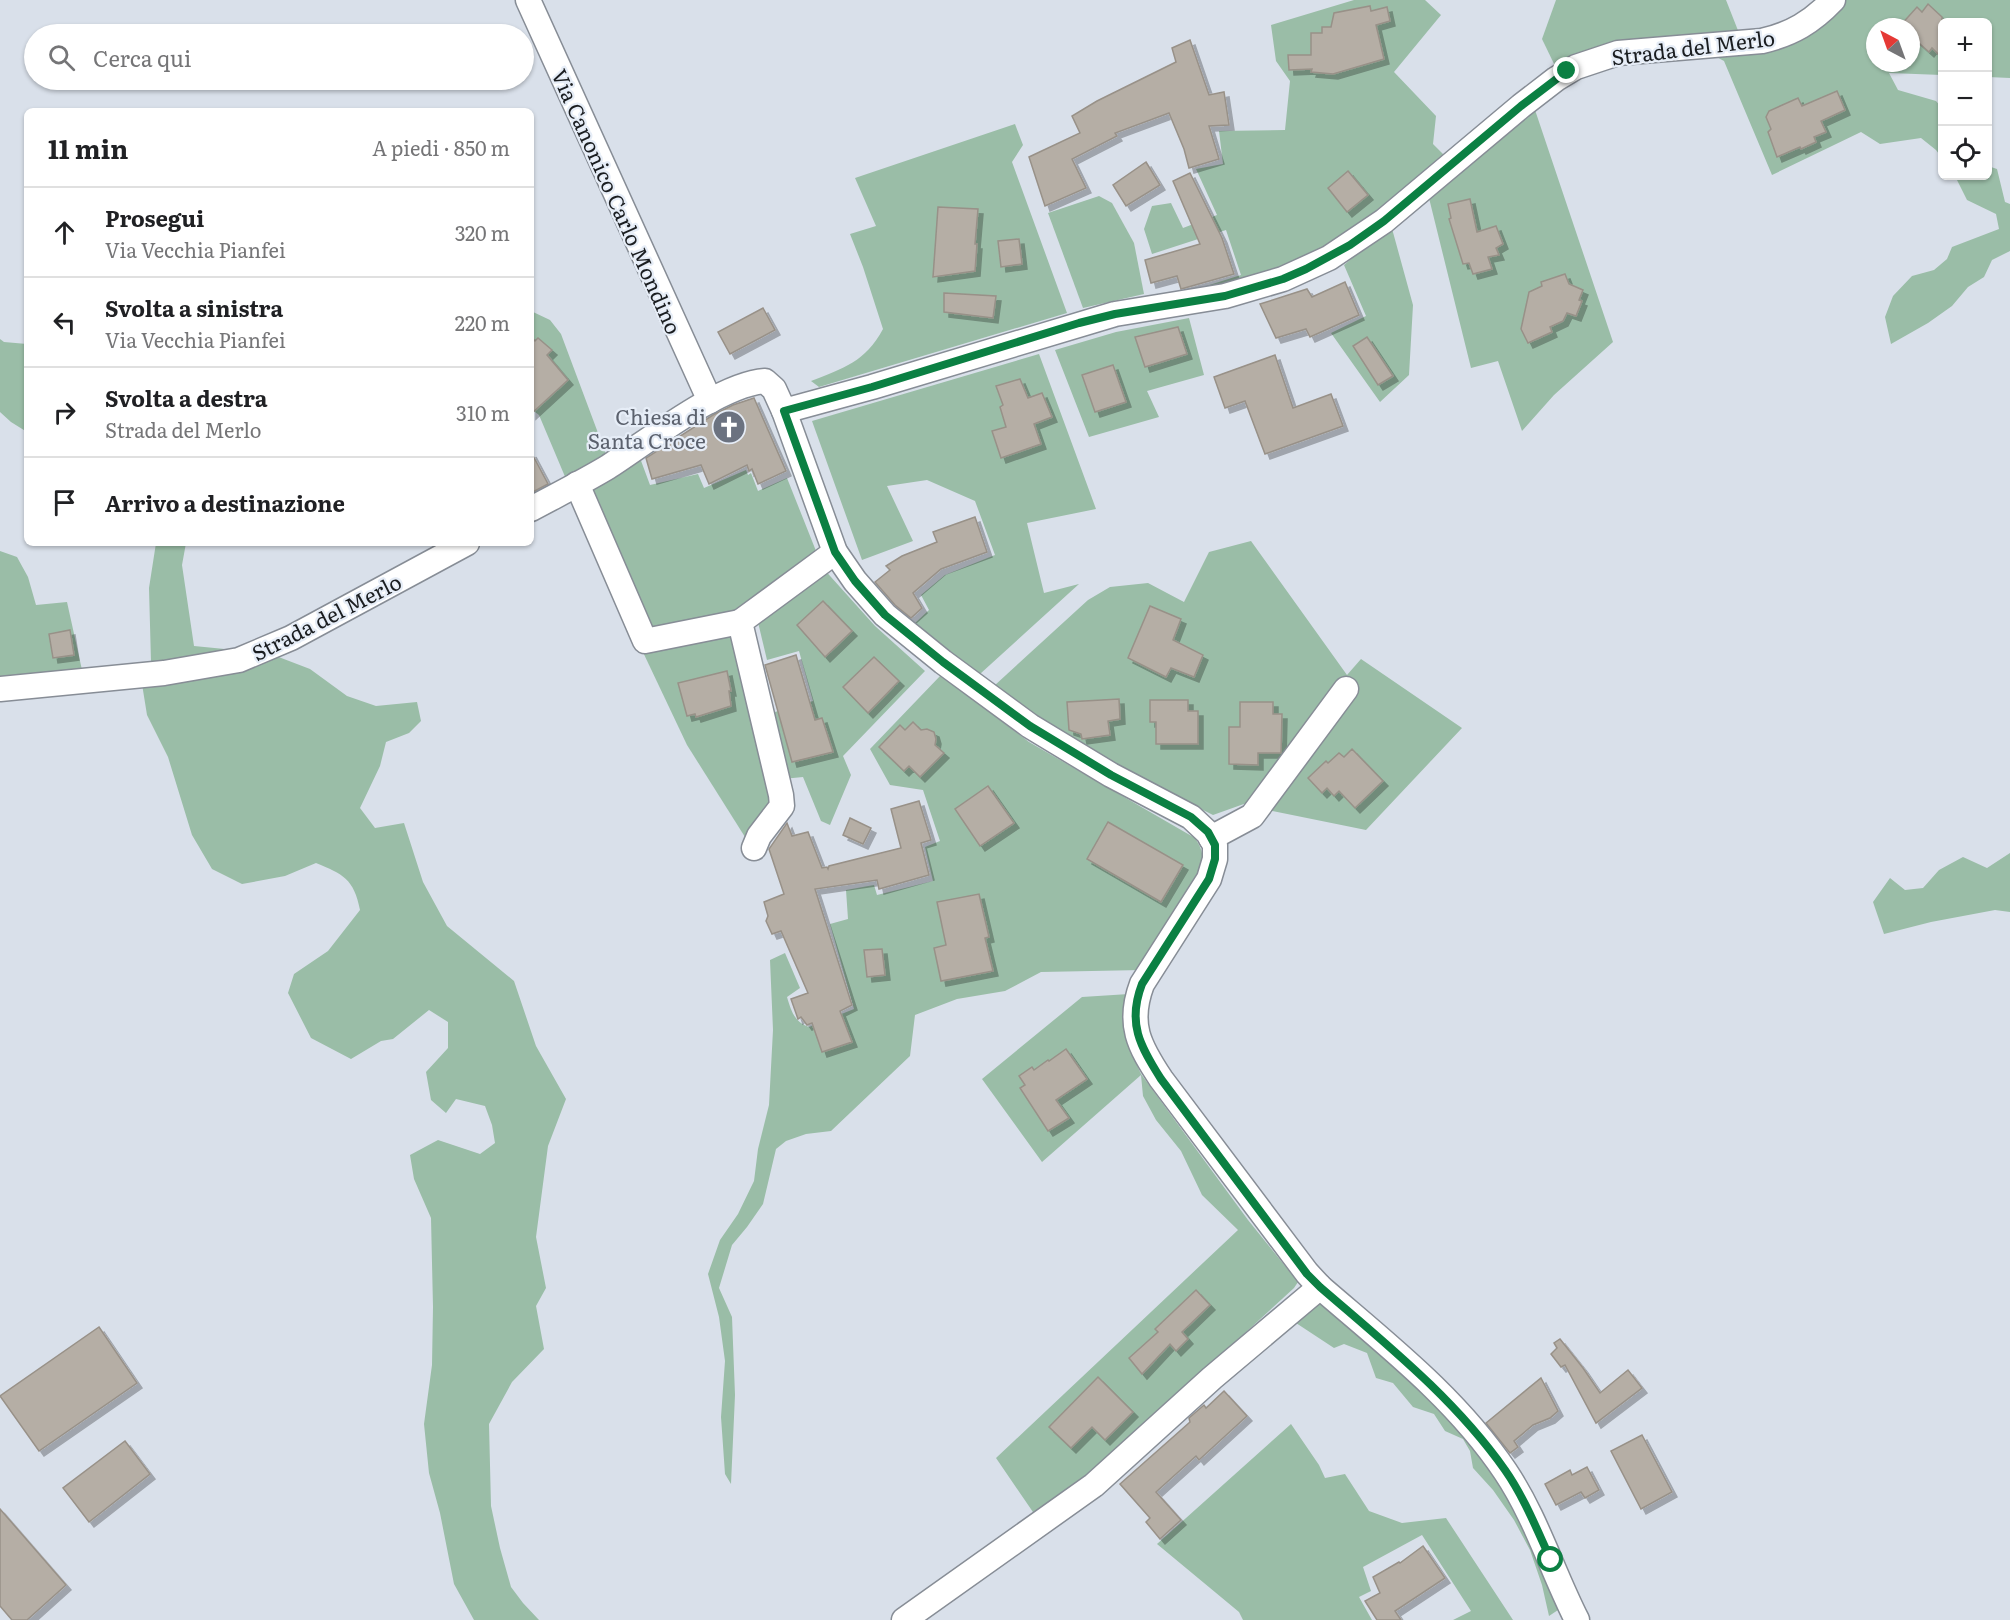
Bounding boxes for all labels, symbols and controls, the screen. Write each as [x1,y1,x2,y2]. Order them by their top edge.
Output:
north arrow [1866,18,1920,72]
map controls [1938,18,1992,180]
button: + [1938,18,1992,72]
street label: Strada del Merlo [1610,21,1776,71]
search box [24,24,534,90]
icon: search [45,41,78,74]
text: Cerca qui [93,41,191,74]
route end [1553,57,1579,83]
street label: Via Canonico Carlo Mondino [545,63,691,339]
button: − [1938,72,1992,126]
button: locate [1938,126,1992,180]
text: 11 min [48,128,128,167]
text: A piedi · 850 m [372,132,510,162]
text: Prosegui [105,201,204,234]
icon: ahead [48,216,81,249]
text: 320 m [455,217,510,247]
text: Via Vecchia Pianfei [105,234,286,264]
text: Svolta a sinistra [105,291,283,324]
icon: left [48,306,81,339]
text: 220 m [455,307,510,337]
text: Via Vecchia Pianfei [105,324,286,354]
text: Svolta a destra [105,381,267,414]
icon: right [48,396,81,429]
text: 310 m [456,397,510,427]
place label: Chiesa di Santa Croce [587,400,706,455]
church icon: Chiesa di Santa Croce [711,409,747,445]
text: Strada del Merlo [105,414,262,444]
icon: arrive [48,486,81,519]
text: Arrivo a destinazione [105,486,345,519]
street label: Strada del Merlo [246,565,406,667]
route start [1537,1546,1563,1572]

